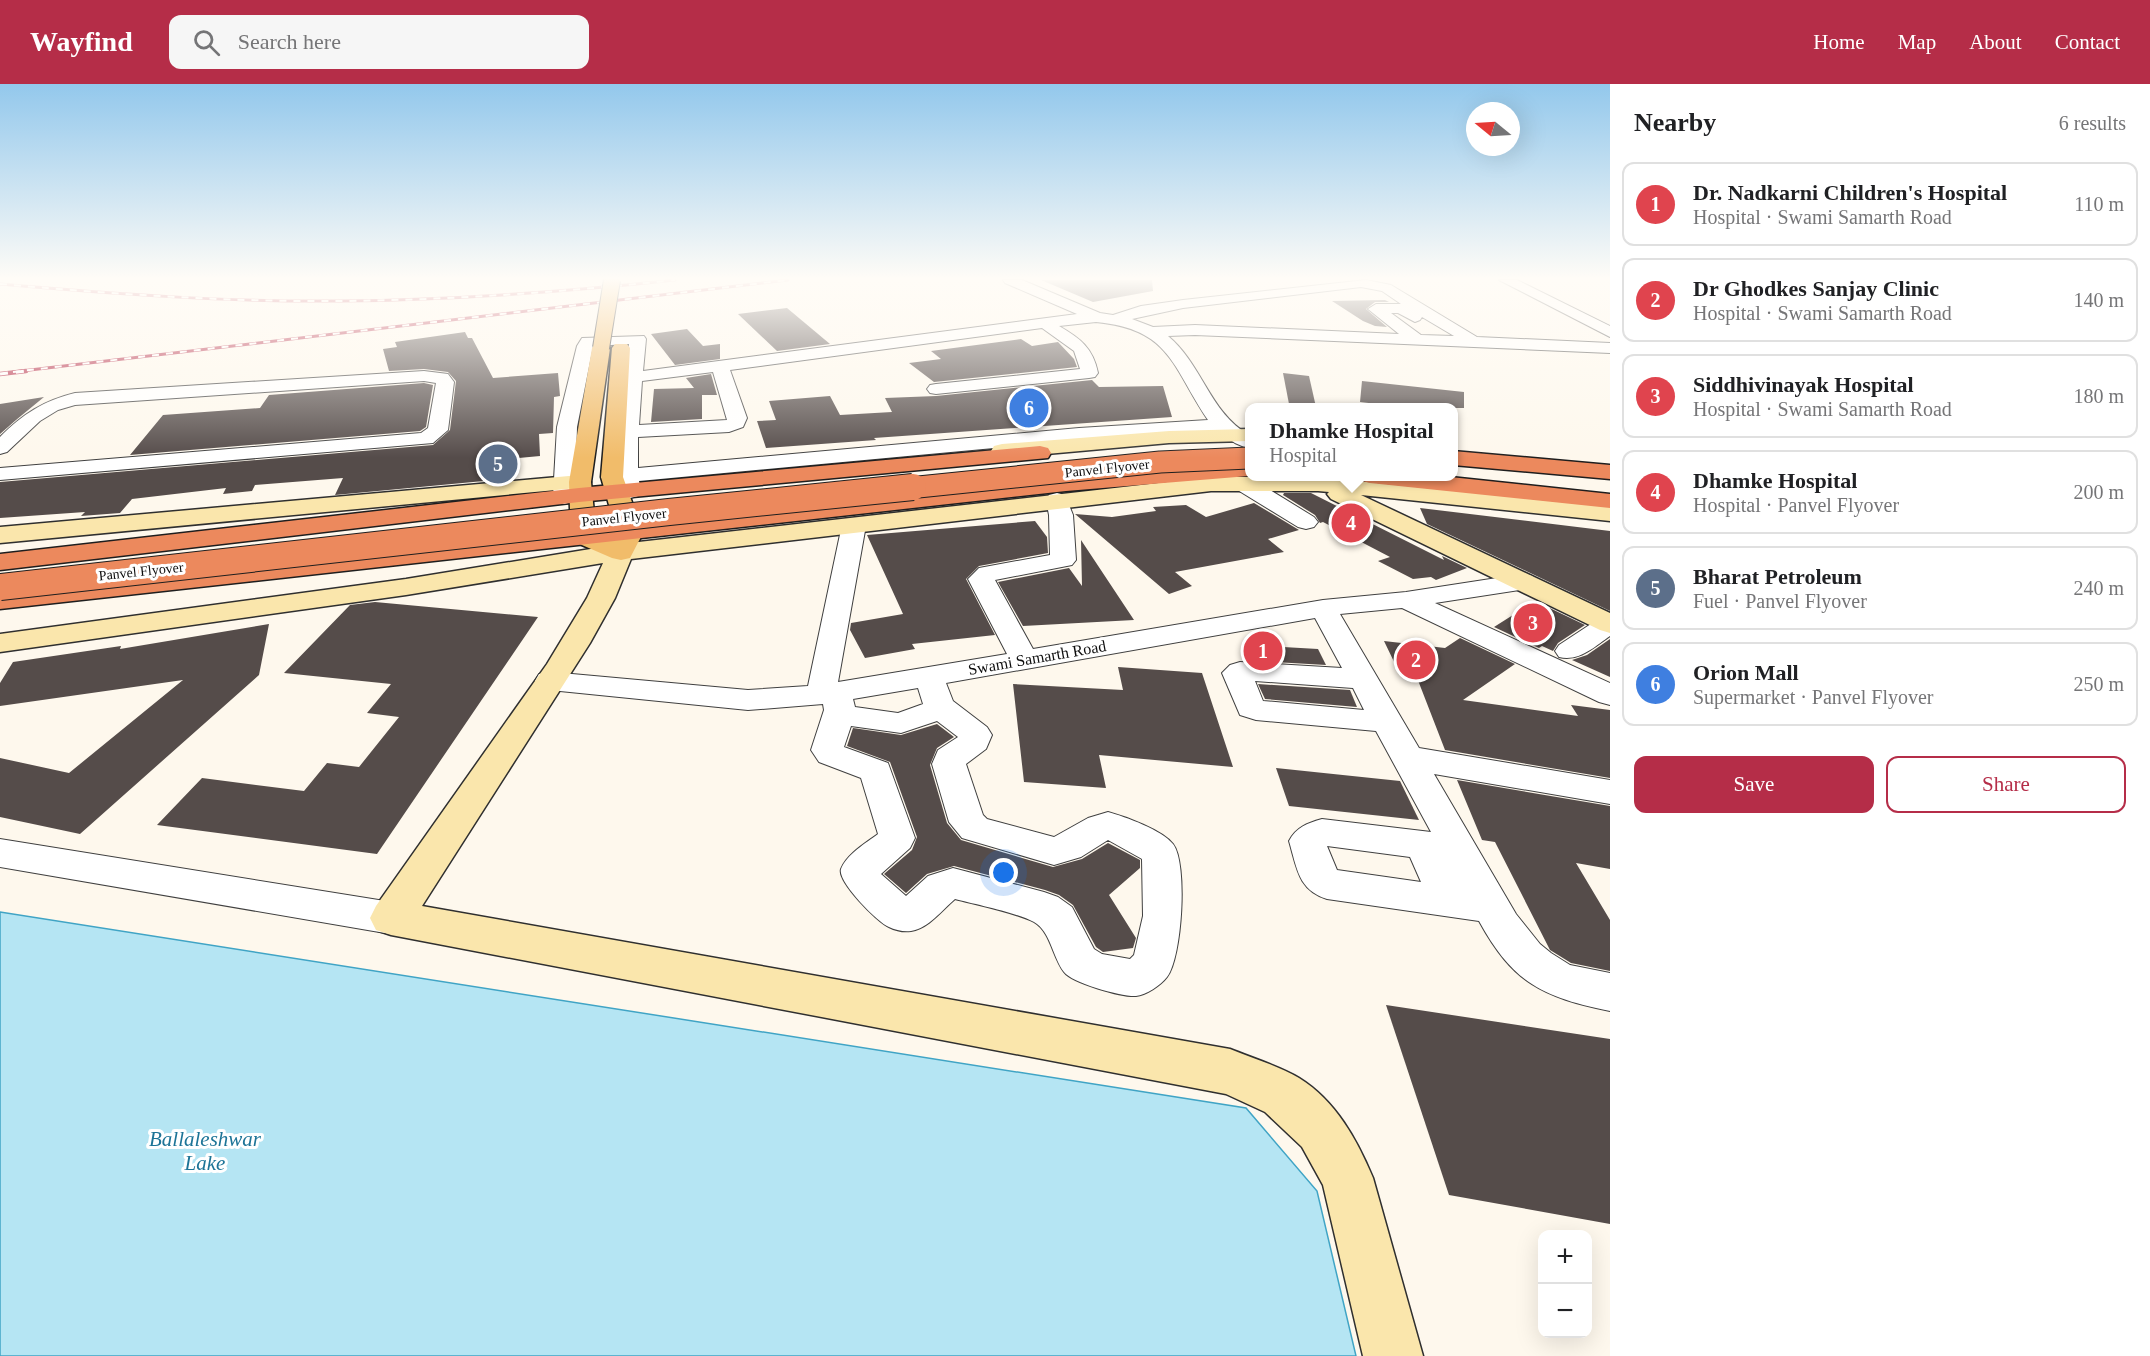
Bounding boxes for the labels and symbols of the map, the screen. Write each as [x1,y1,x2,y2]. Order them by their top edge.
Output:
north arrow [1466,102,1520,156]
pin: 6 [1010,386,1048,430]
pin: 5 [478,442,518,487]
street label: Panvel Flyover [1064,457,1151,480]
pin: 4 [1332,500,1370,546]
street label: Panvel Flyover [581,506,668,529]
street label: Panvel Flyover [98,560,185,583]
pin: 3 [1514,600,1552,646]
pin: 1 [1244,628,1282,674]
street label: Swami Samarth Road [967,637,1107,678]
pin: 2 [1396,638,1436,682]
your location [989,858,1018,887]
water label: Ballaleshwar Lake [149,1127,262,1175]

